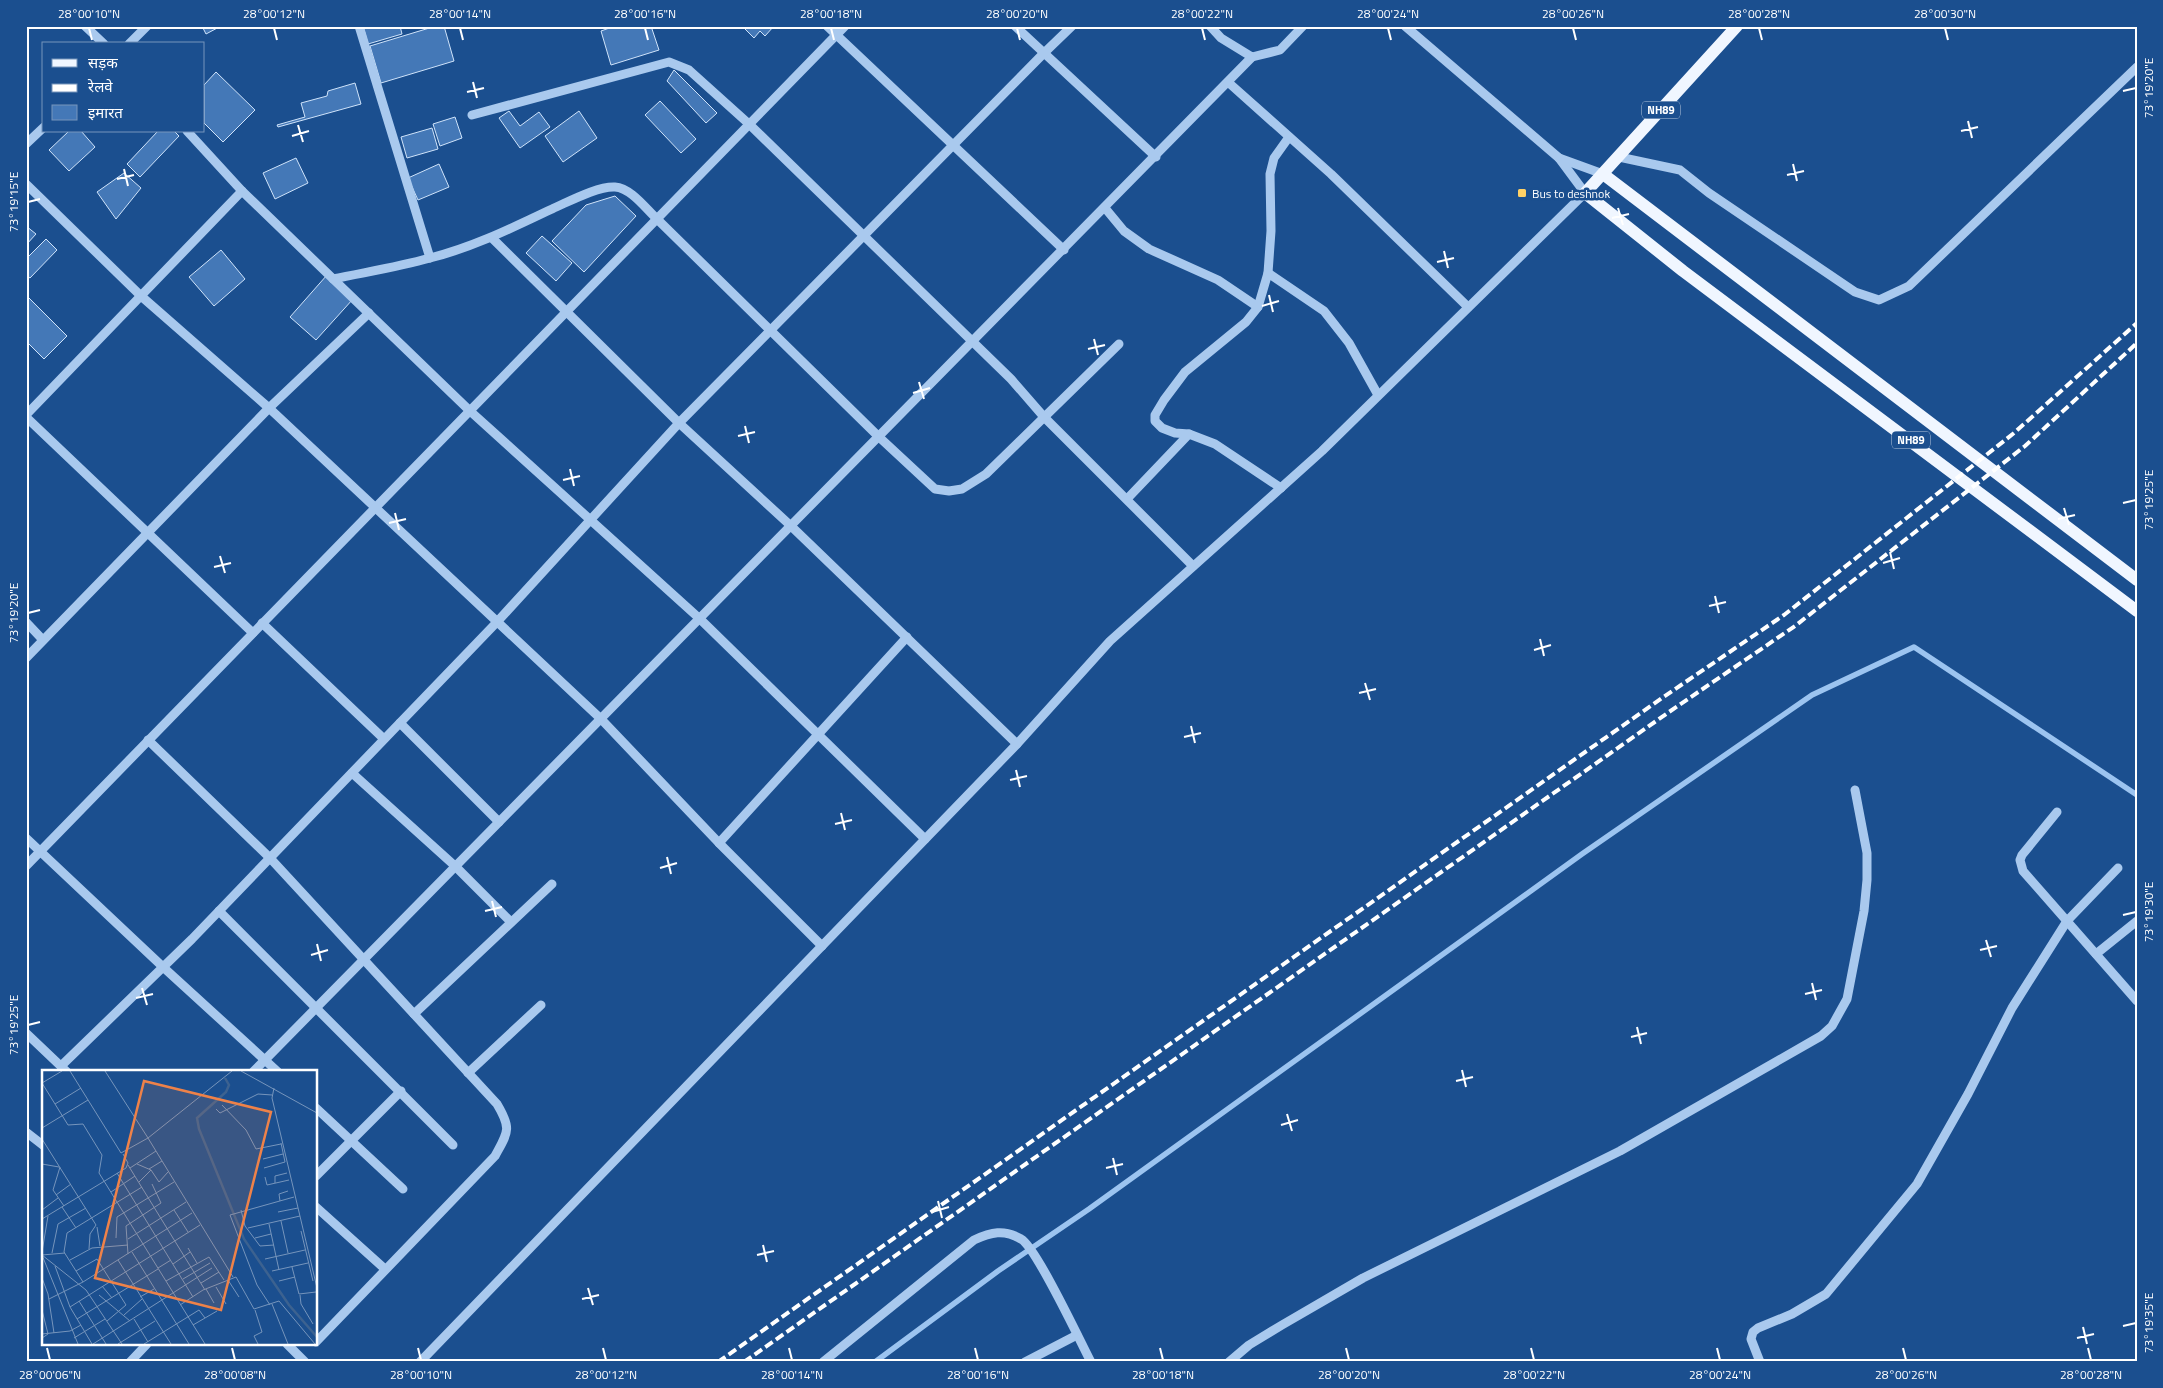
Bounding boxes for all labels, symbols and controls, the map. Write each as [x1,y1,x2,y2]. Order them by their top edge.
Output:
text: 28°00'10"N [58,4,120,23]
text: 28°00'12"N [243,4,305,23]
text: 28°00'14"N [429,4,491,23]
text: 28°00'16"N [614,4,676,23]
text: 28°00'18"N [800,4,862,23]
text: 28°00'20"N [986,4,1048,23]
text: 28°00'22"N [1171,4,1233,23]
text: 28°00'24"N [1357,4,1419,23]
text: 28°00'26"N [1542,4,1604,23]
text: 28°00'28"N [1728,4,1790,23]
text: 28°00'30"N [1914,4,1976,23]
legend [42,42,205,132]
text: सड़क [88,51,118,74]
text: 73°19'20"E [2139,57,2158,118]
text: रेलवे [87,75,113,98]
text: इमारत [88,101,123,124]
road number: NH89 [1642,102,1680,118]
text: 73°19'15"E [4,171,23,232]
place label: Bus to deshnok [1532,184,1610,203]
marker: Bus to deshnok [1516,187,1528,199]
road number: NH89 [1892,432,1930,448]
text: 73°19'25"E [2139,469,2158,530]
text: 73°19'20"E [4,582,23,643]
text: 73°19'30"E [2139,881,2158,942]
text: 73°19'25"E [4,994,23,1055]
inset map [42,1070,318,1346]
text: 73°19'35"E [2139,1292,2158,1353]
text: 28°00'06"N [19,1365,81,1384]
text: 28°00'08"N [204,1365,266,1384]
text: 28°00'10"N [390,1365,452,1384]
text: 28°00'12"N [575,1365,637,1384]
text: 28°00'14"N [761,1365,823,1384]
text: 28°00'16"N [947,1365,1009,1384]
text: 28°00'18"N [1132,1365,1194,1384]
text: 28°00'20"N [1318,1365,1380,1384]
text: 28°00'22"N [1503,1365,1565,1384]
text: 28°00'24"N [1689,1365,1751,1384]
text: 28°00'26"N [1875,1365,1937,1384]
text: 28°00'28"N [2060,1365,2122,1384]

